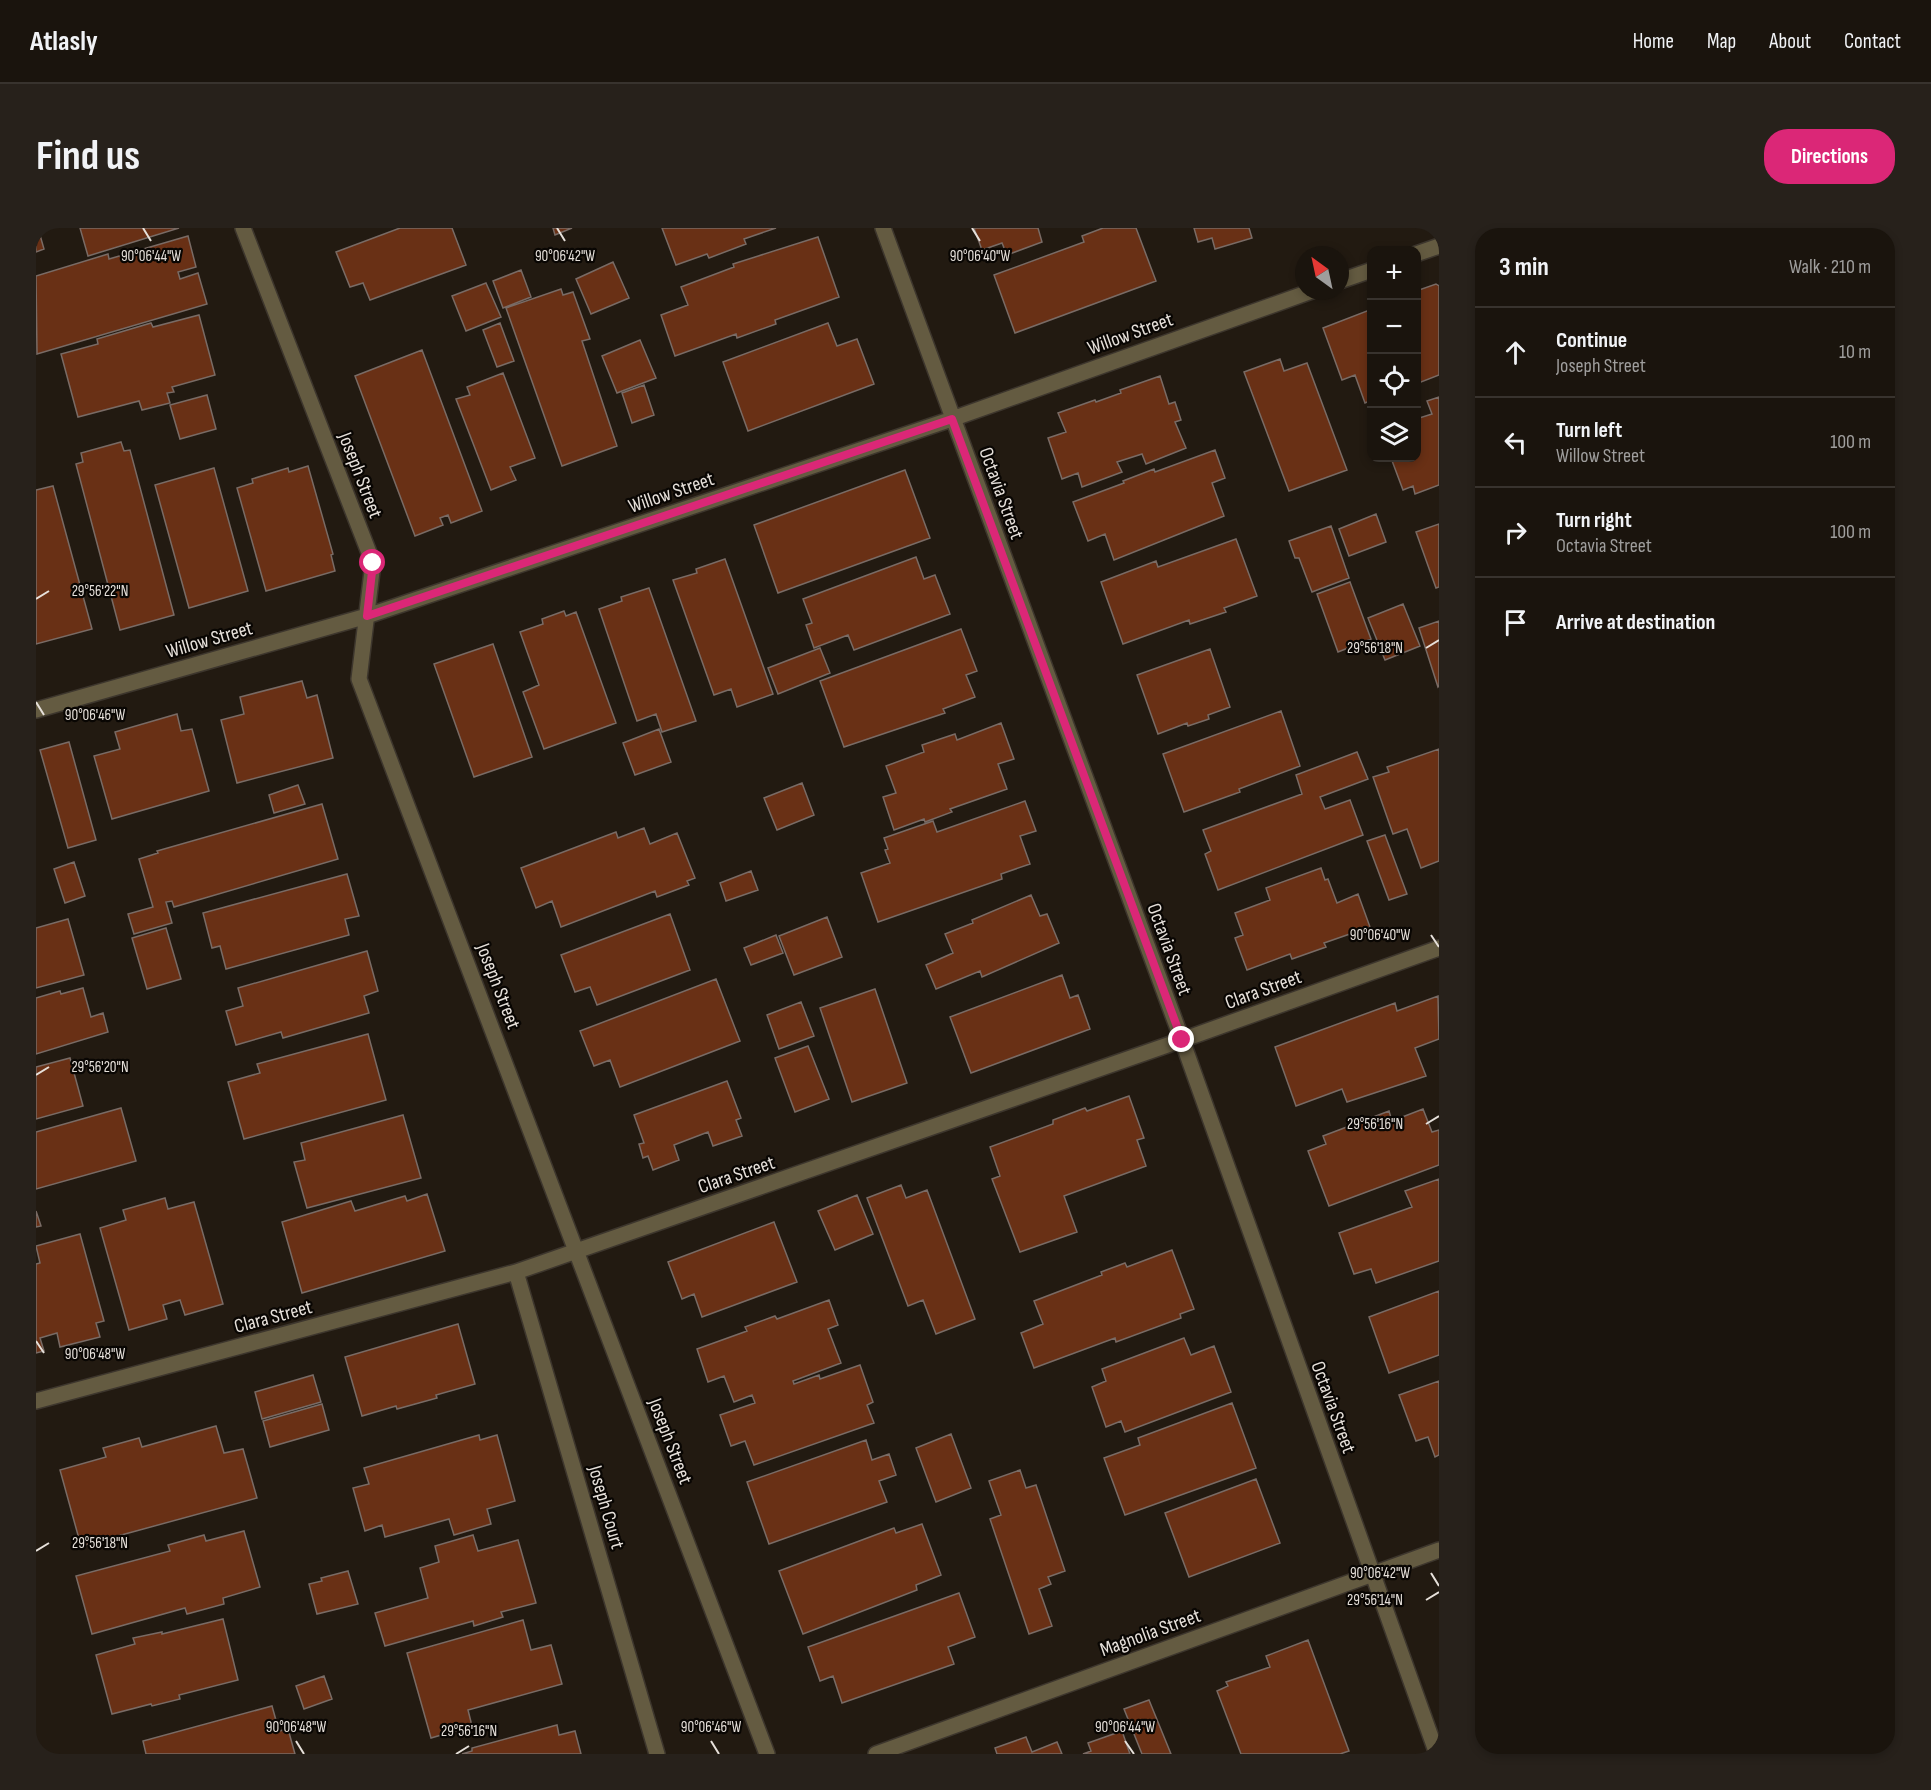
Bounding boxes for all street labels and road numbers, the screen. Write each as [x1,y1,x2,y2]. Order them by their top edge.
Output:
street label: Willow Street [1084,307,1176,360]
street label: Joseph Street [332,428,387,522]
street label: Octavia Street [973,444,1029,542]
street label: Willow Street [625,467,717,519]
street label: Willow Street [163,616,255,664]
street label: Octavia Street [1141,900,1197,998]
street label: Joseph Street [470,939,525,1033]
street label: Clara Street [1222,965,1305,1015]
street label: Clara Street [695,1151,778,1199]
street label: Clara Street [232,1295,315,1339]
street label: Octavia Street [1305,1358,1361,1456]
street label: Joseph Street [642,1394,697,1488]
street label: Joseph Court [582,1462,629,1552]
street label: Magnolia Street [1097,1604,1204,1662]

